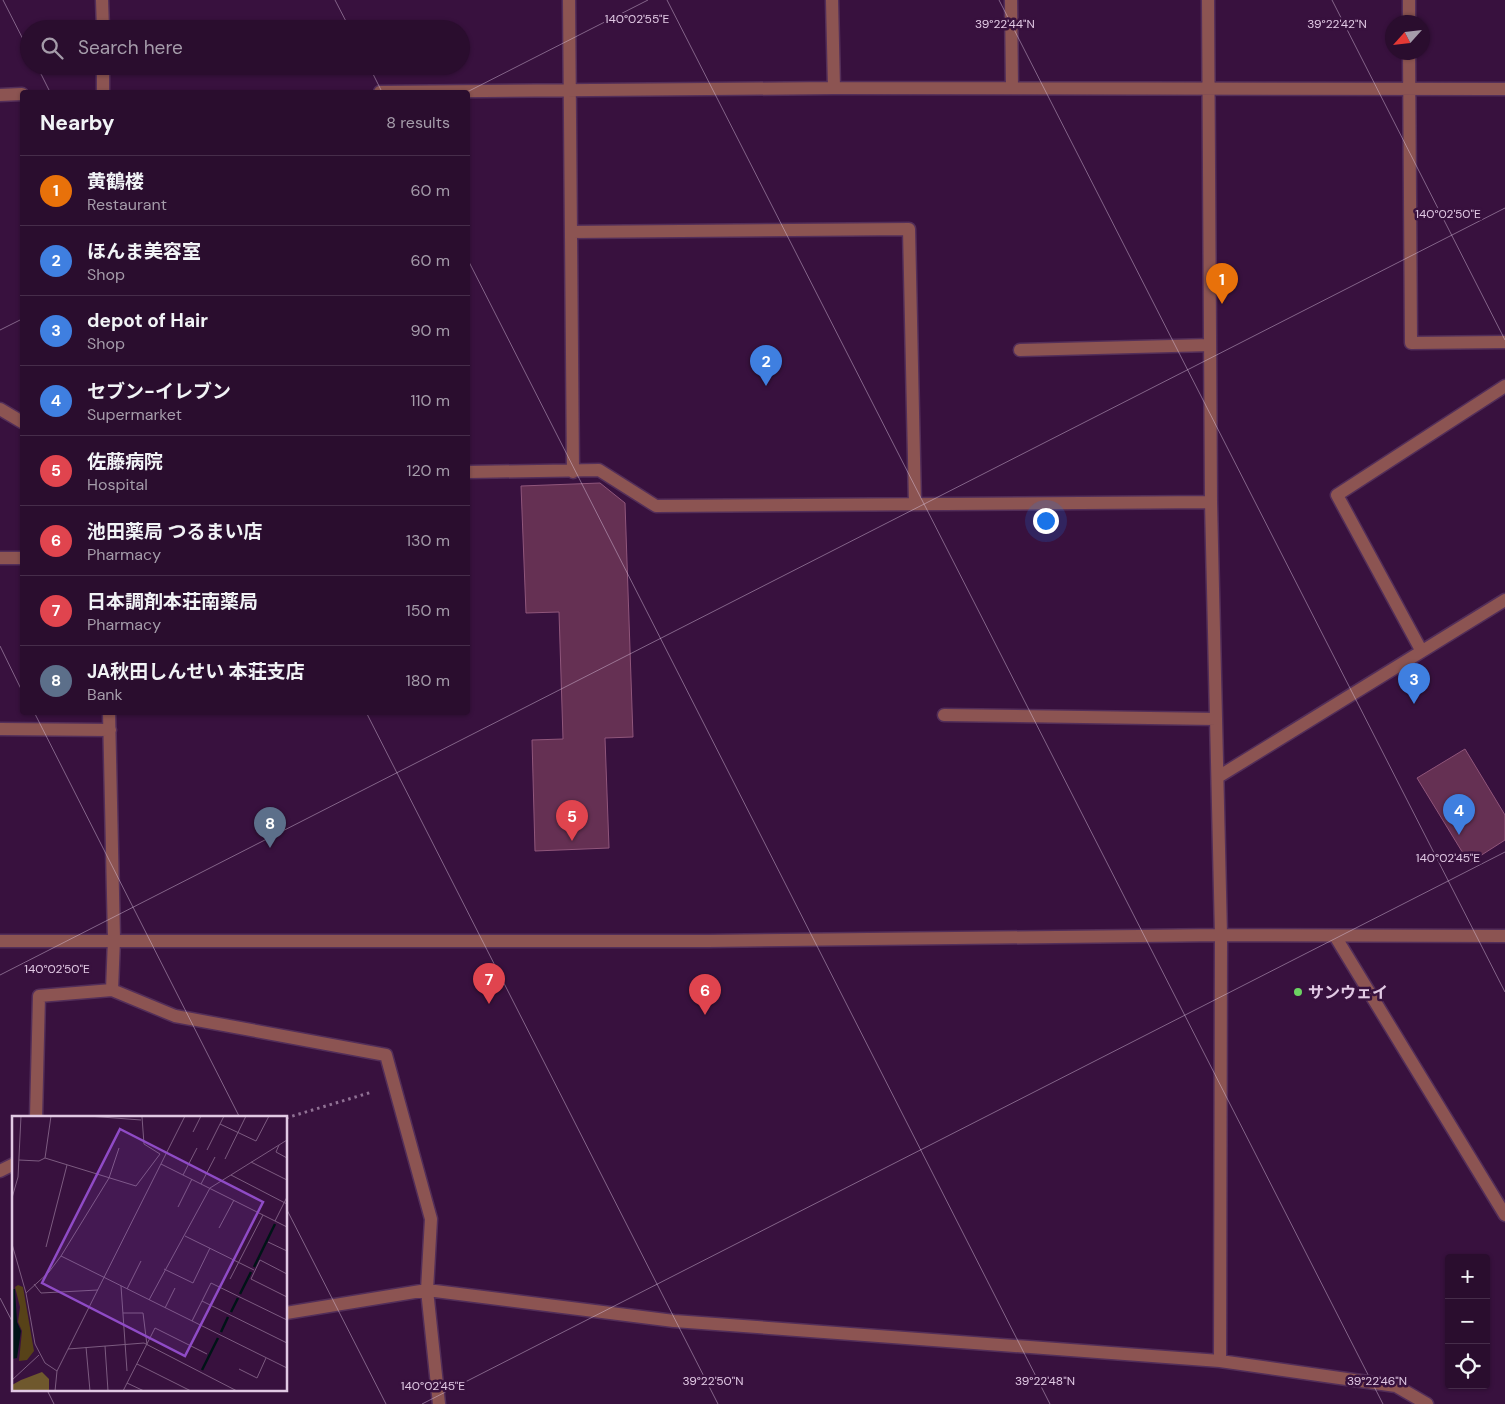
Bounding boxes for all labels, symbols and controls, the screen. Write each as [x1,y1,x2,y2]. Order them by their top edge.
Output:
text: 140°02'55"E [605,11,670,27]
north arrow [1385,15,1430,60]
text: 39°22'44"N [975,16,1035,32]
text: 39°22'42"N [1307,16,1367,32]
search box [20,20,470,75]
icon: search [38,34,66,62]
text: Search here [78,35,183,60]
text: Nearby [40,109,114,137]
text: 8 results [386,112,450,133]
text: 黄鶴楼 [87,169,144,194]
text: 1 [53,180,59,201]
text: 60 m [410,180,450,201]
text: Restaurant [87,194,167,215]
text: 140°02'50"E [1415,206,1481,222]
text: ほんま美容室 [87,239,201,264]
text: 2 [51,250,61,271]
text: 60 m [410,250,450,271]
pin: 1 [1206,263,1238,304]
text: Shop [87,264,125,285]
text: depot of Hair [87,308,208,333]
text: 3 [51,320,61,341]
text: 90 m [410,320,450,341]
text: Shop [87,333,125,354]
pin: 2 [750,345,782,386]
text: セブン-イレブン [87,379,231,404]
text: 4 [51,390,61,411]
text: 110 m [411,390,450,411]
text: Supermarket [87,404,182,425]
text: 佐藤病院 [87,449,163,474]
text: 5 [51,460,61,481]
text: 120 m [406,460,450,481]
text: Hospital [87,474,148,495]
your location [1033,508,1059,534]
text: 池田薬局 つるまい店 [87,519,262,544]
text: 6 [51,530,61,551]
text: 130 m [406,530,450,551]
text: Pharmacy [87,544,161,565]
text: 日本調剤本荘南薬局 [87,589,258,614]
text: 7 [52,600,60,621]
text: 150 m [406,600,450,621]
text: Pharmacy [87,614,161,635]
text: JA秋田しんせい 本荘支店 [87,659,305,684]
pin: 3 [1398,663,1430,704]
text: 8 [51,670,61,691]
text: 180 m [406,670,450,691]
text: Bank [87,684,123,705]
pin: 4 [1443,794,1475,835]
pin: 5 [556,800,588,841]
pin: 8 [254,807,286,848]
text: 140°02'45"E [1416,850,1480,866]
text: 140°02'50"E [24,961,90,977]
pin: 7 [473,963,505,1004]
pin: 6 [689,974,721,1015]
place label: サンウェイ [1308,982,1388,1003]
marker: サンウェイ [1292,986,1304,998]
inset map [12,1116,288,1392]
map controls [1445,1254,1490,1389]
button: + [1445,1254,1490,1299]
button: − [1445,1299,1490,1344]
button: locate [1445,1344,1490,1389]
text: 39°22'50"N [682,1373,744,1389]
text: 39°22'48"N [1015,1373,1075,1389]
text: 39°22'46"N [1347,1373,1407,1389]
text: 140°02'45"E [401,1378,465,1394]

